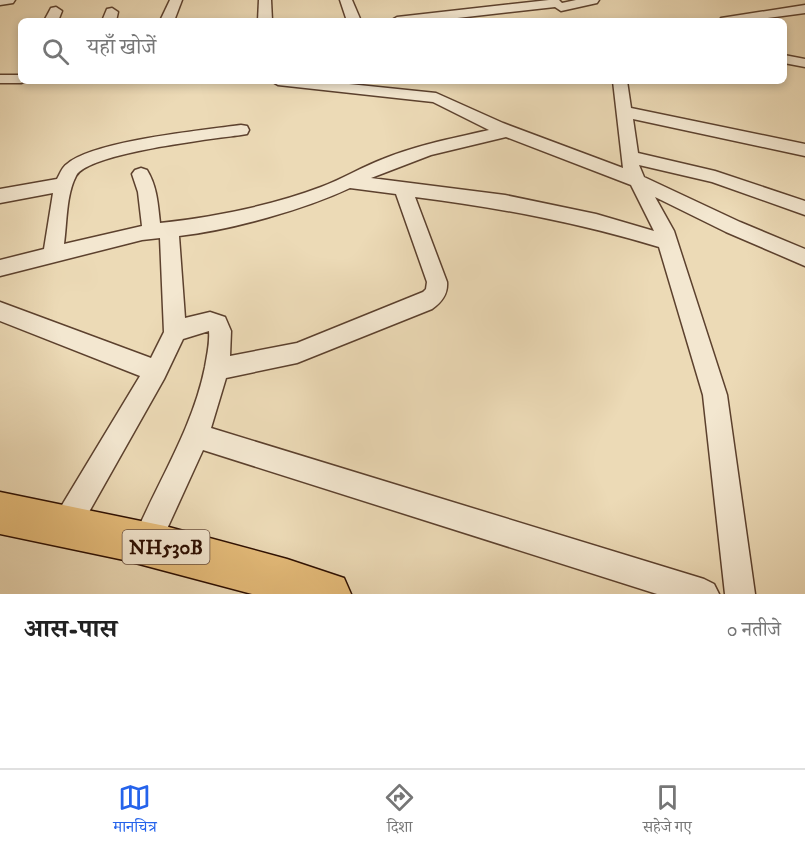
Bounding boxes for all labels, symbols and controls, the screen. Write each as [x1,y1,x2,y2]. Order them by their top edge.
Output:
search box [18,18,787,84]
text: यहाँ खोजें [87,34,156,61]
icon: search [39,35,72,68]
road number: NH530B [122,530,210,564]
text: आस-पास [24,613,117,646]
text: 0 नतीजे [727,618,781,643]
tab: मानचित्र [113,781,157,842]
tab: दिशा [383,781,416,842]
tab: सहेजे गए [643,781,692,842]

